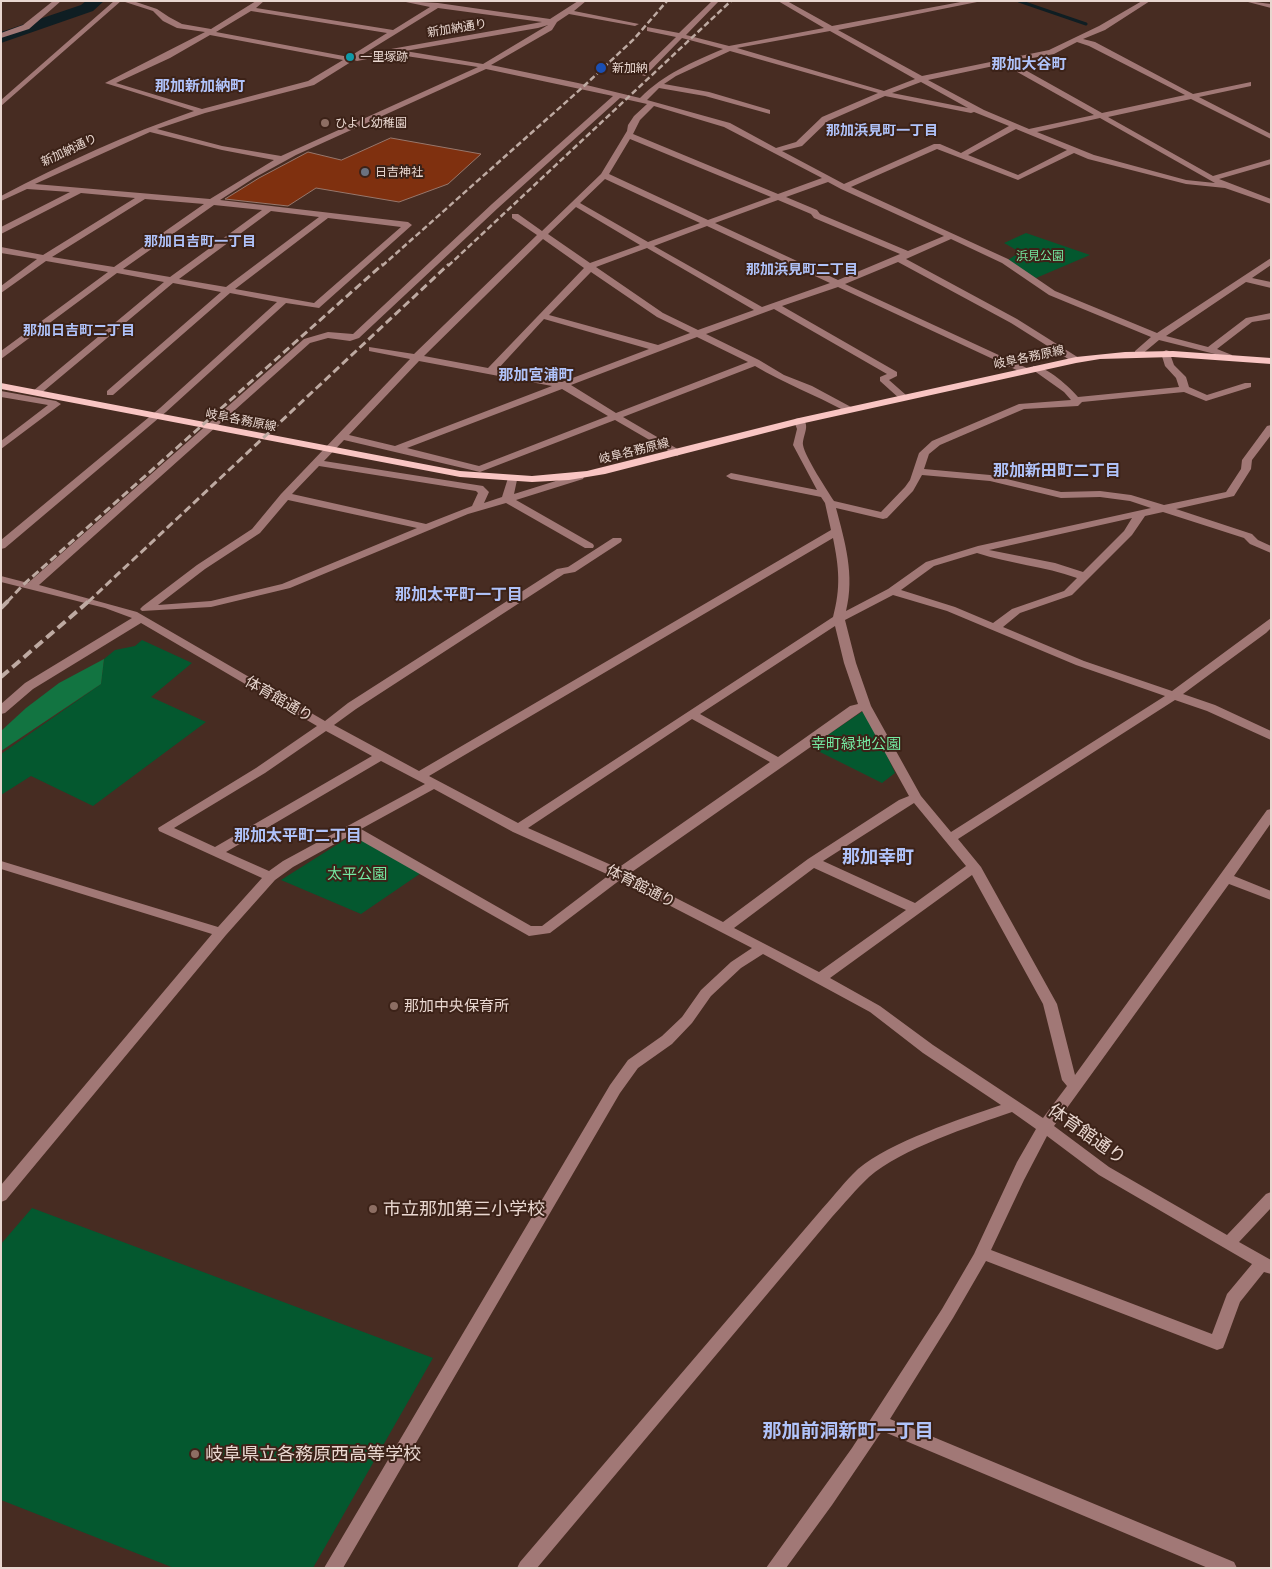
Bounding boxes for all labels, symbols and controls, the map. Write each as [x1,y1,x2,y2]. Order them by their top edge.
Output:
street label: 新加納通り [426,16,488,40]
place label: 一里塚跡 [360,50,408,64]
marker: 一里塚跡 [344,51,356,63]
district label: 那加大谷町 [992,55,1066,73]
marker: 新加納 [594,61,608,75]
place label: 新加納 [612,61,648,75]
district label: 那加新加納町 [155,77,245,95]
place label: ひよし幼稚園 [335,116,407,130]
marker: ひよし幼稚園 [319,117,331,129]
district label: 那加浜見町一丁目 [826,122,938,138]
street label: 新加納通り [39,131,99,169]
place label: 日吉神社 [375,165,423,179]
marker: 日吉神社 [359,166,371,178]
district label: 那加日吉町一丁目 [144,233,256,249]
park label: 浜見公園 [1016,249,1064,263]
district label: 那加浜見町二丁目 [746,261,858,277]
district label: 那加日吉町二丁目 [23,322,135,338]
street label: 岐阜各務原線 [992,342,1066,372]
district label: 那加宮浦町 [499,366,573,384]
street label: 岐阜各務原線 [204,406,278,434]
street label: 岐阜各務原線 [597,435,671,467]
district label: 那加新田町二丁目 [993,461,1121,481]
district label: 那加太平町一丁目 [395,585,523,605]
street label: 体育館通り [242,672,316,726]
park label: 幸町緑地公園 [811,735,901,753]
district label: 那加太平町二丁目 [234,826,362,846]
district label: 那加幸町 [842,846,914,868]
street label: 体育館通り [604,861,678,911]
park label: 太平公園 [327,865,387,883]
place label: 那加中央保育所 [404,997,509,1015]
marker: 那加中央保育所 [388,1000,400,1012]
street label: 体育館通り [1044,1099,1130,1169]
place label: 市立那加第三小学校 [383,1198,545,1220]
marker: 市立那加第三小学校 [367,1203,379,1215]
district label: 那加前洞新町一丁目 [763,1420,933,1442]
place label: 岐阜県立各務原西高等学校 [205,1443,421,1465]
marker: 岐阜県立各務原西高等学校 [189,1448,201,1460]

